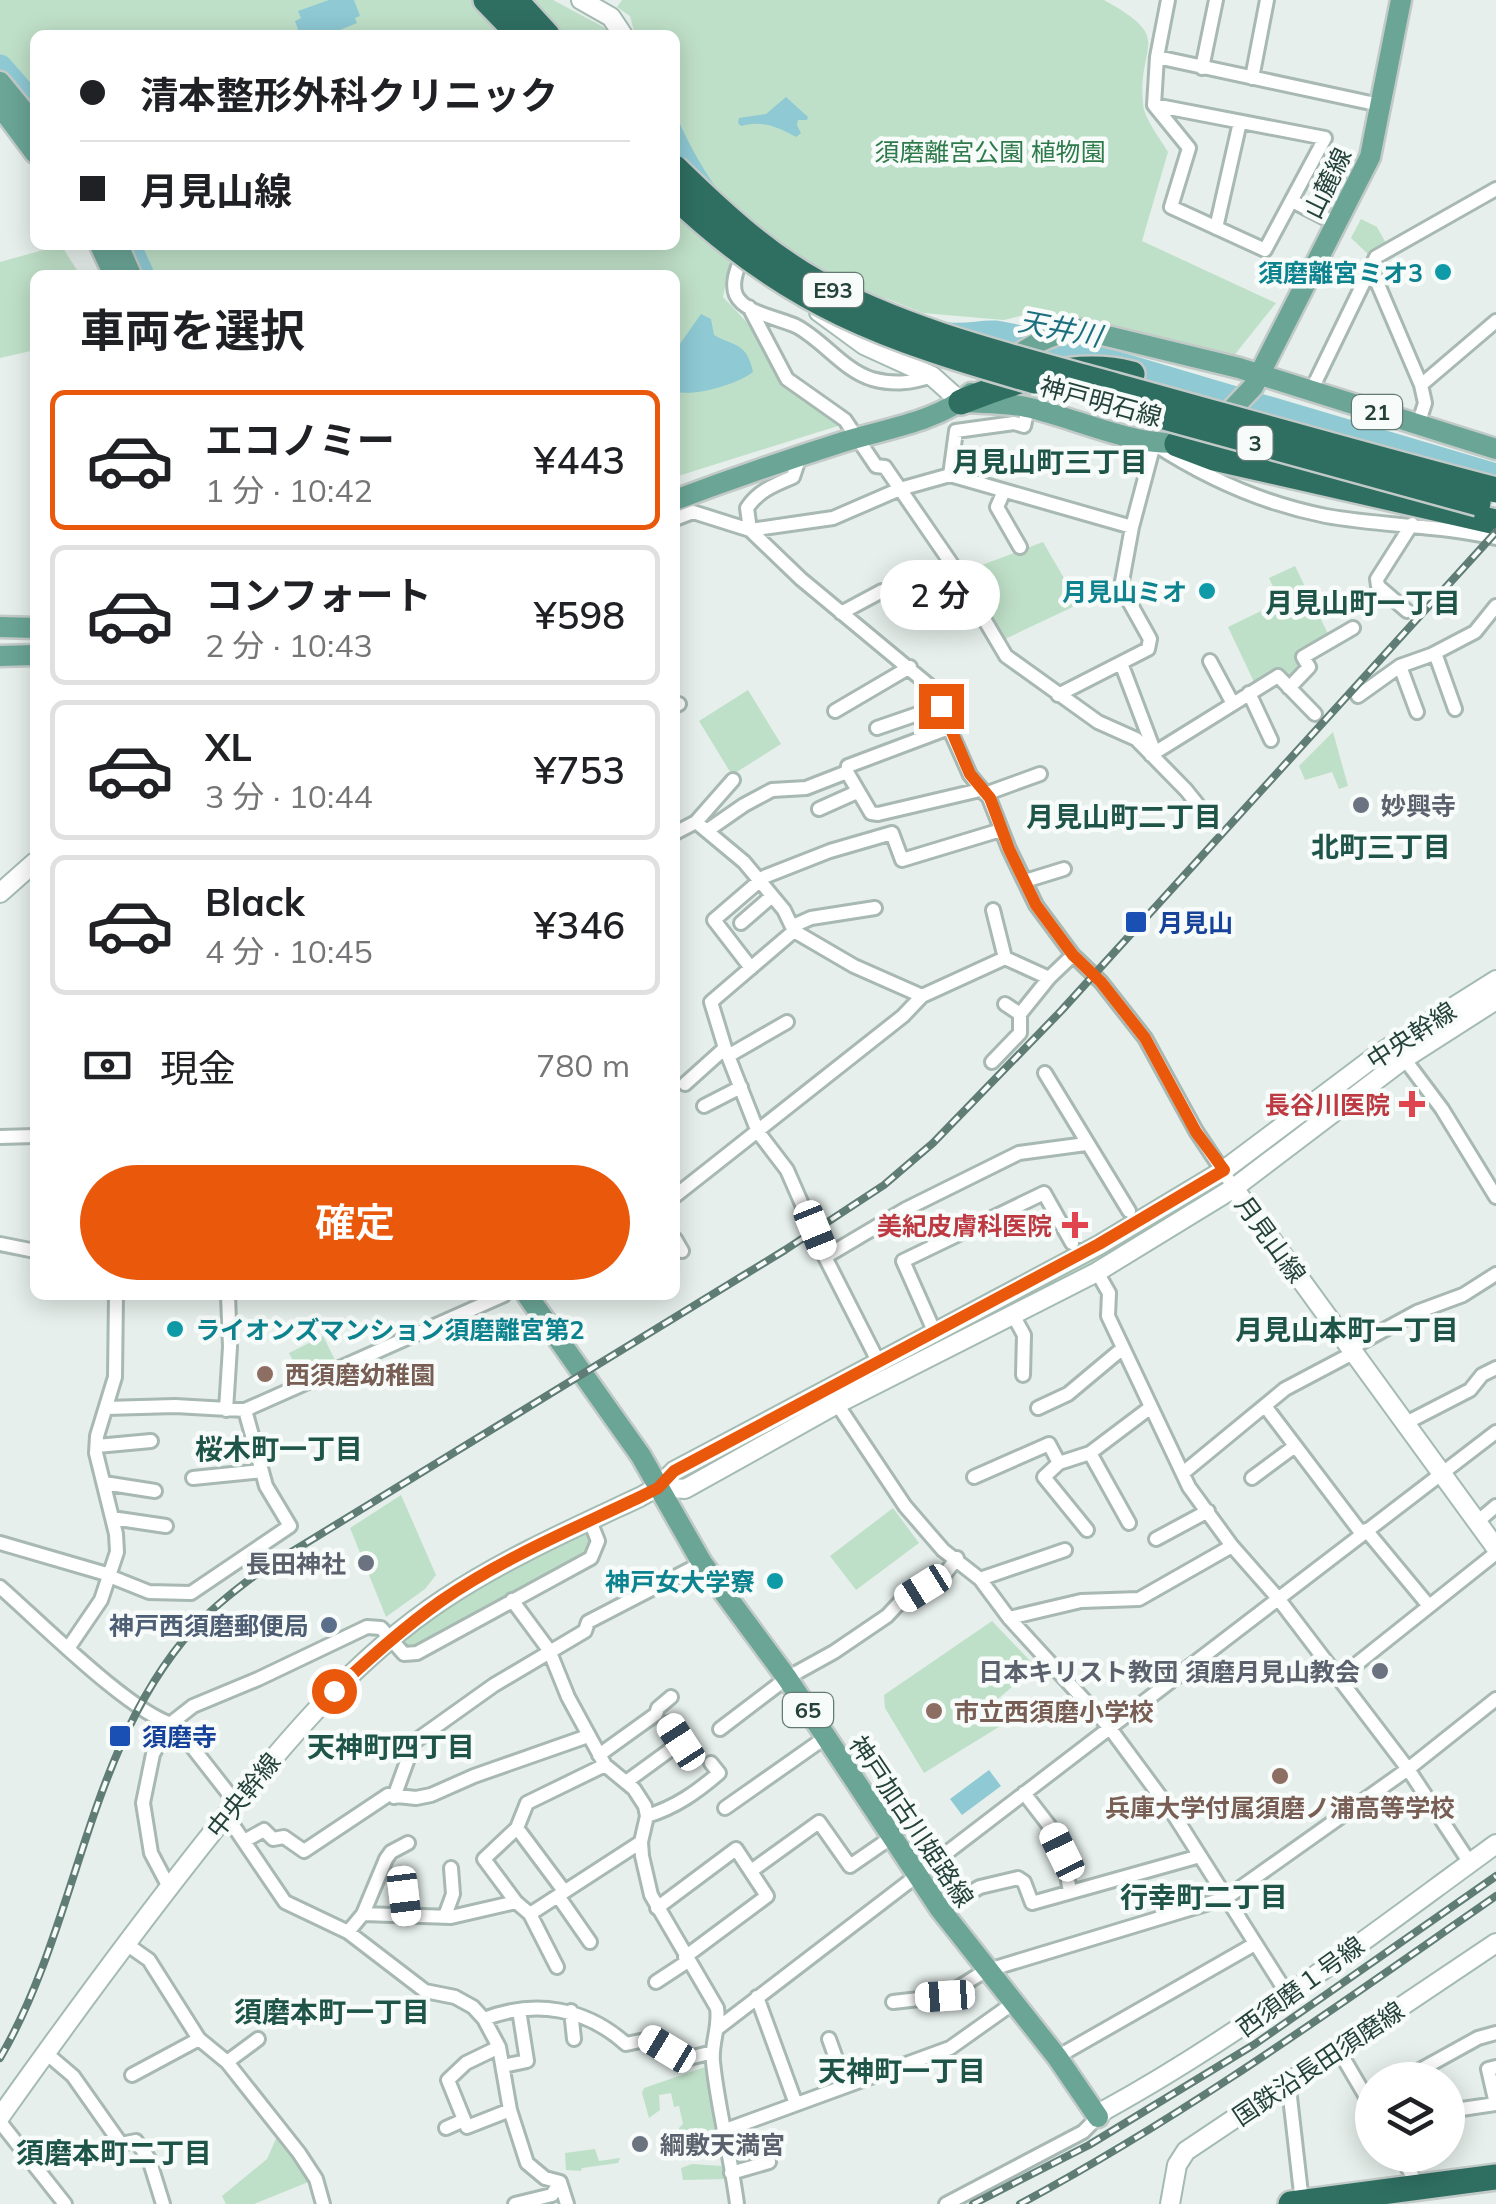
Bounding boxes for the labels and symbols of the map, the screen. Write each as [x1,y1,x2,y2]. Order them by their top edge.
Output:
park label: 須磨離宮公園 植物園 [874,136,1106,167]
street label: 山麓線 [1297,142,1357,224]
place label: 須磨離宮ミオ3 [1258,257,1423,288]
marker: 須磨離宮ミオ3 [1432,261,1454,283]
road number: E93 [803,273,863,307]
water label: 天井川 [1015,303,1108,354]
street label: 神戸明石線 [1037,370,1165,432]
road number: 21 [1352,395,1402,429]
road number: 3 [1238,426,1272,460]
district label: 月見山町三丁目 [952,444,1148,479]
callout: 2 分 [881,561,1001,631]
place label: 月見山ミオ [1062,576,1187,607]
marker: 月見山ミオ [1196,580,1218,602]
district label: 月見山町一丁目 [1265,585,1461,620]
route end [919,684,964,729]
place label: 妙興寺 [1381,790,1456,821]
marker: 妙興寺 [1350,794,1372,816]
district label: 月見山町二丁目 [1026,799,1222,834]
district label: 北町三丁目 [1311,829,1451,864]
place label: 月見山 [1158,907,1233,938]
marker: 月見山 [1123,909,1149,935]
street label: 中央幹線 [1361,995,1461,1075]
place label: 長谷川医院 [1265,1089,1390,1120]
marker: 長谷川医院 [1399,1091,1425,1117]
street label: 月見山線 [1229,1189,1313,1289]
car [790,1197,840,1263]
place label: 美紀皮膚科医院 [877,1210,1052,1241]
marker: 美紀皮膚科医院 [1062,1212,1088,1238]
district label: 月見山本町一丁目 [1235,1312,1459,1347]
place label: ライオンズマンション須磨離宮第2 [195,1314,585,1345]
marker: ライオンズマンション須磨離宮第2 [164,1318,186,1340]
place label: 西須磨幼稚園 [285,1359,435,1390]
marker: 西須磨幼稚園 [254,1363,276,1385]
district label: 桜木町一丁目 [195,1431,363,1466]
place label: 長田神社 [246,1548,346,1579]
marker: 長田神社 [355,1552,377,1574]
car [890,1559,956,1617]
place label: 神戸女大学寮 [605,1566,755,1597]
marker: 神戸女大学寮 [764,1570,786,1592]
place label: 神戸西須磨郵便局 [109,1610,309,1641]
marker: 神戸西須磨郵便局 [318,1614,340,1636]
place label: 日本キリスト教団 須磨月見山教会 [978,1656,1360,1687]
marker: 日本キリスト教団 須磨月見山教会 [1369,1660,1391,1682]
route start [312,1669,357,1714]
road number: 65 [783,1693,833,1727]
place label: 市立西須磨小学校 [954,1696,1154,1727]
marker: 市立西須磨小学校 [923,1700,945,1722]
car [652,1709,710,1775]
place label: 須磨寺 [142,1721,217,1752]
marker: 須磨寺 [107,1723,133,1749]
district label: 天神町四丁目 [307,1729,475,1764]
street label: 神戸加古川姫路線 [843,1729,981,1913]
street label: 中央幹線 [199,1746,287,1844]
marker: 兵庫大学付属須磨ノ浦高等学校 [1269,1765,1291,1787]
place label: 兵庫大学付属須磨ノ浦高等学校 [1105,1792,1455,1823]
car [1035,1818,1089,1886]
car [385,1864,423,1928]
district label: 行幸町二丁目 [1120,1879,1288,1914]
street label: 西須磨１号線 [1230,1929,1370,2043]
car [914,1979,976,2013]
district label: 須磨本町一丁目 [234,1994,430,2029]
street label: 国鉄沿長田須磨線 [1226,1994,1410,2132]
car [634,2021,700,2077]
district label: 天神町一丁目 [818,2053,986,2088]
place label: 綱敷天満宮 [660,2129,785,2160]
marker: 綱敷天満宮 [629,2133,651,2155]
district label: 須磨本町二丁目 [16,2135,212,2170]

